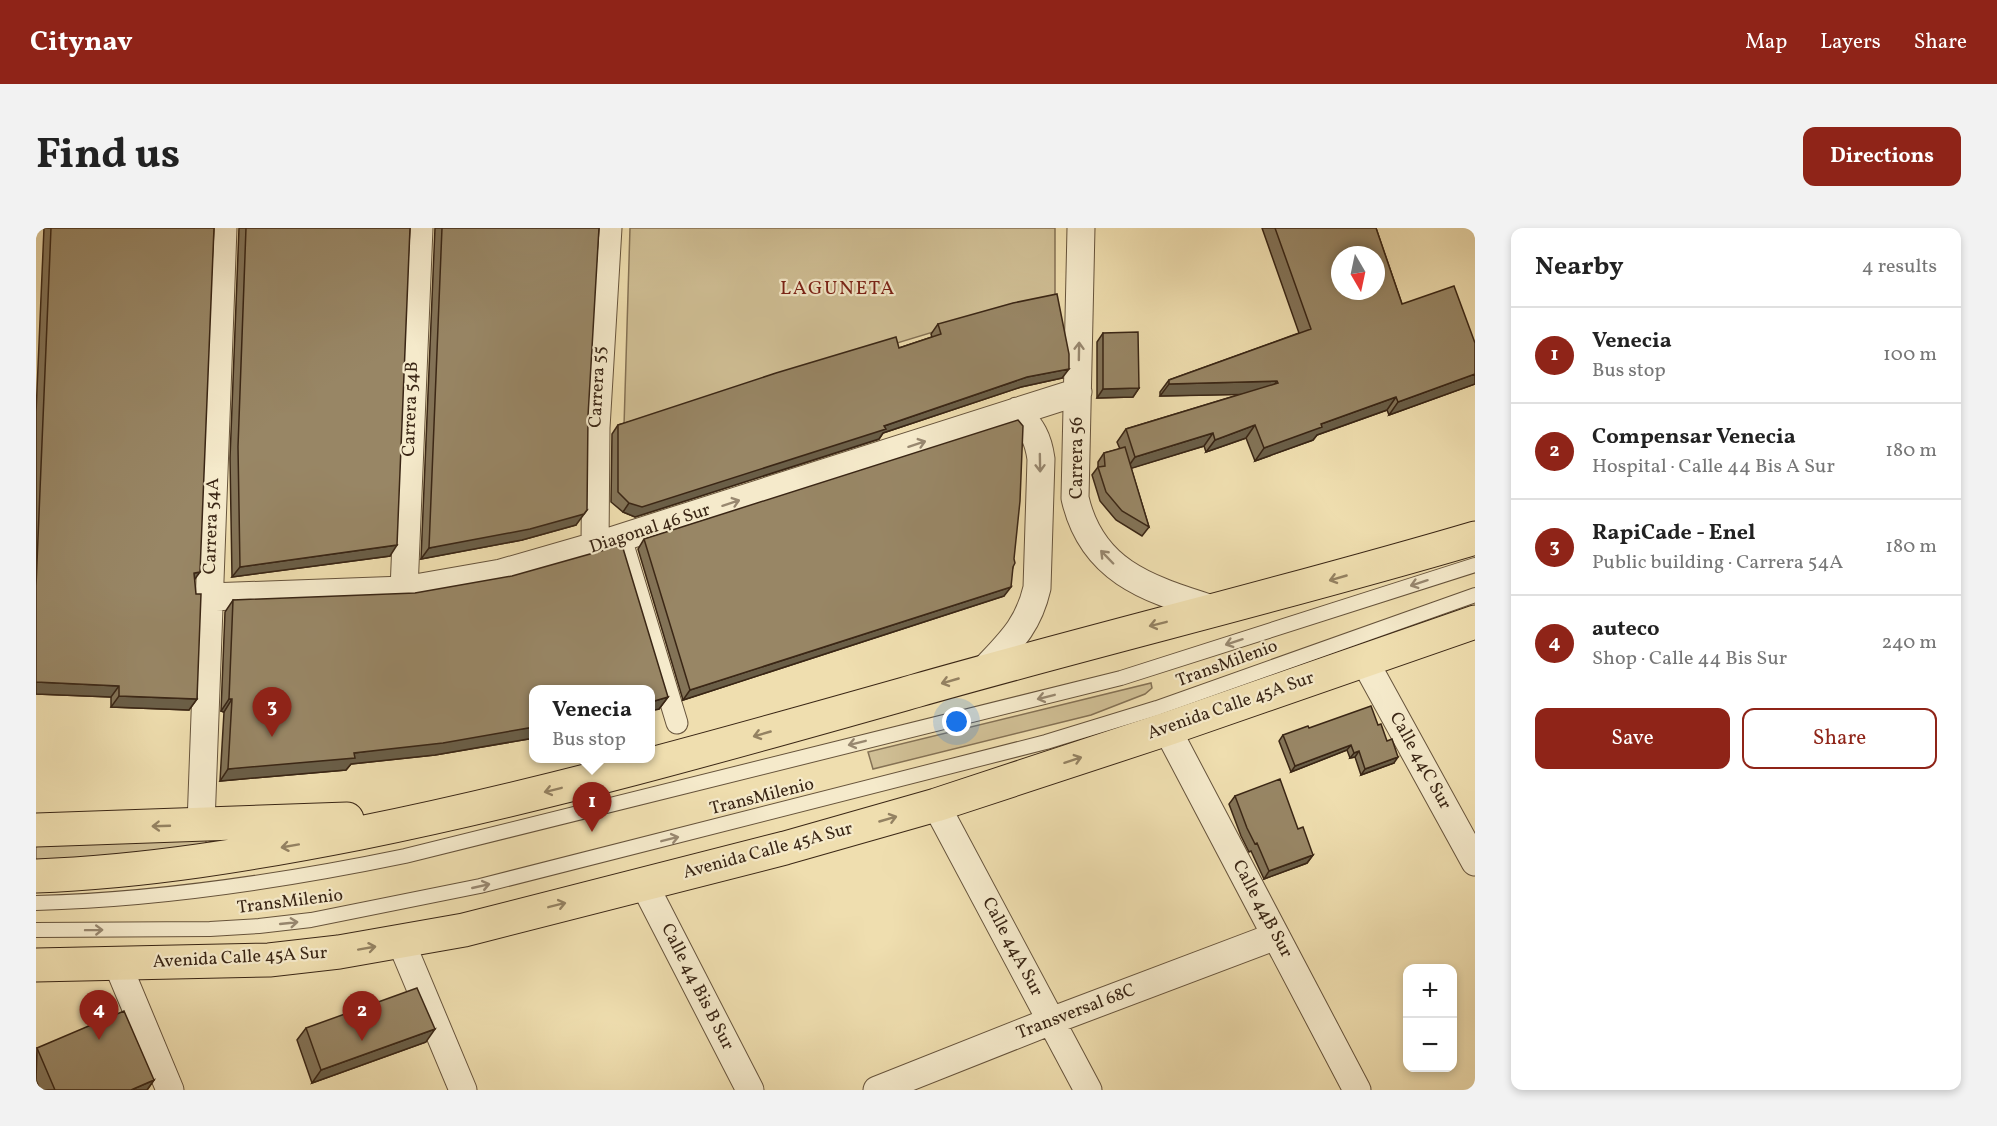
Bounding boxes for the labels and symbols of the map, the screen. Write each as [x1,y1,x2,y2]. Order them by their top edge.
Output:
north arrow [1331,246,1385,300]
district label: LAGUNETA [780,275,896,303]
one-way arrow [1073,341,1084,361]
street label: Carrera 55 [583,346,613,428]
street label: Carrera 54B [397,361,425,457]
street label: Carrera 56 [1065,417,1090,499]
one-way arrow [907,437,926,448]
one-way arrow [1035,452,1046,472]
street label: Carrera 54A [198,477,226,575]
one-way arrow [721,497,740,508]
street label: Diagonal 46 Sur [586,498,714,560]
one-way arrow [1100,550,1114,565]
one-way arrow [1329,573,1348,584]
one-way arrow [1410,578,1429,589]
one-way arrow [1149,619,1168,631]
street label: TransMilenio [1173,634,1281,694]
one-way arrow [1225,638,1244,649]
street label: Avenida Calle 45A Sur [1144,666,1318,746]
one-way arrow [941,676,960,687]
pin: 3 [252,688,292,737]
one-way arrow [1037,691,1056,703]
your location [942,707,971,736]
street label: Calle 44C Sur [1383,708,1457,815]
one-way arrow [753,729,772,740]
one-way arrow [848,738,867,749]
one-way arrow [1063,753,1082,764]
street label: TransMilenio [707,772,817,822]
pin: 1 [572,782,612,832]
one-way arrow [544,784,563,796]
one-way arrow [878,813,897,824]
street label: Avenida Calle 45A Sur [680,816,856,886]
one-way arrow [152,820,172,831]
one-way arrow [660,832,679,844]
one-way arrow [281,841,300,852]
street label: Calle 44B Sur [1226,856,1298,963]
one-way arrow [470,880,490,891]
street label: TransMilenio [236,883,344,921]
street label: Calle 44A Sur [975,893,1049,1001]
one-way arrow [547,899,566,911]
one-way arrow [279,917,299,928]
street label: Calle 44 Bis B Sur [654,919,740,1055]
one-way arrow [84,924,104,936]
street label: Avenida Calle 45A Sur [152,941,328,975]
one-way arrow [356,942,376,953]
street label: Transversal 68C [1013,978,1139,1046]
pin: 4 [80,990,118,1040]
pin: 2 [342,992,382,1041]

